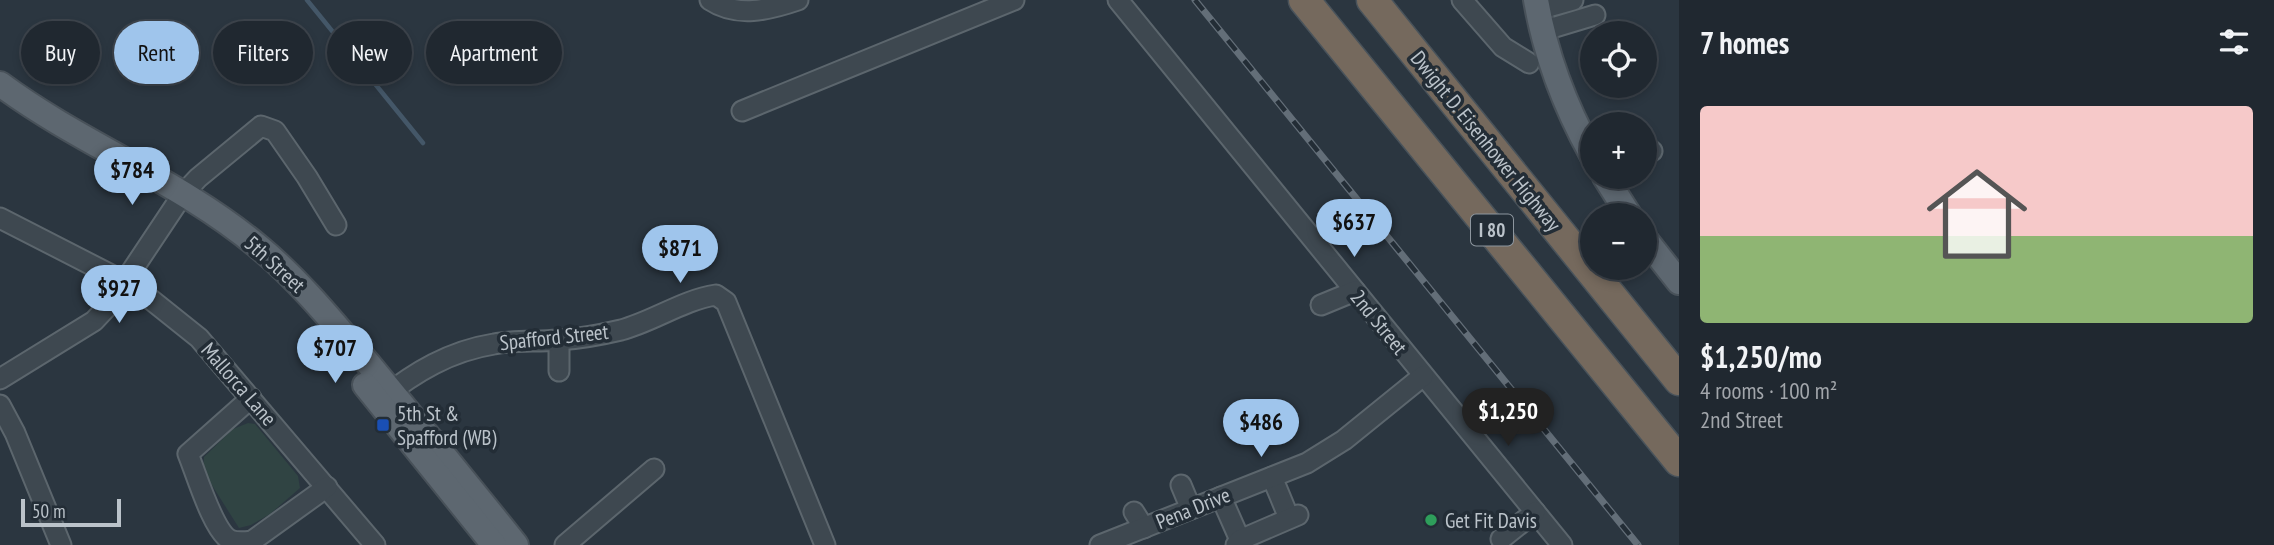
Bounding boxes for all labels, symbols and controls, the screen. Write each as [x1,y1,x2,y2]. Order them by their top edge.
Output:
chip: Buy [21,21,100,84]
chip: Rent [114,21,199,84]
chip: Filters [213,21,313,84]
chip: New [327,21,412,84]
chip: Apartment [426,21,562,84]
map controls [1580,21,1657,280]
button: locate [1580,21,1657,98]
text: 7 homes [1700,23,1789,62]
icon: filters [2215,23,2253,61]
street label: Dwight D. Eisenhower Highway [1405,45,1567,237]
button: + [1580,112,1657,189]
pin: $784 [91,148,173,207]
icon: home [1914,151,2040,277]
text: $784 [110,155,154,184]
pin: $637 [1313,200,1395,259]
button: − [1580,203,1657,280]
text: $637 [1332,207,1376,236]
road number: I 80 [1471,214,1513,246]
pin: $871 [639,226,721,285]
street label: 5th Street [239,230,311,298]
text: $871 [658,233,702,262]
pin: $927 [78,266,160,325]
text: $927 [97,273,141,302]
street label: 2nd Street [1345,284,1413,360]
street label: Spafford Street [498,318,610,356]
pin: $707 [294,326,376,385]
text: $707 [313,333,357,362]
street label: Mallorca Lane [196,337,282,431]
text: $1,250/mo [1700,337,1822,376]
text: 4 rooms · 100 m² [1700,376,1837,405]
pin: $1,250 [1451,388,1565,448]
text: $1,250 [1478,396,1538,425]
place label: 5th St & Spafford (WB) [397,400,496,451]
pin: $486 [1220,400,1302,459]
text: 2nd Street [1700,405,1783,434]
text: $486 [1239,407,1283,436]
marker: 5th St & Spafford (WB) [375,417,391,433]
street label: Pena Drive [1152,481,1234,535]
scale bar [21,496,121,528]
text: 50 m [32,499,66,523]
place label: Get Fit Davis [1445,507,1537,534]
marker: Get Fit Davis [1423,512,1439,528]

